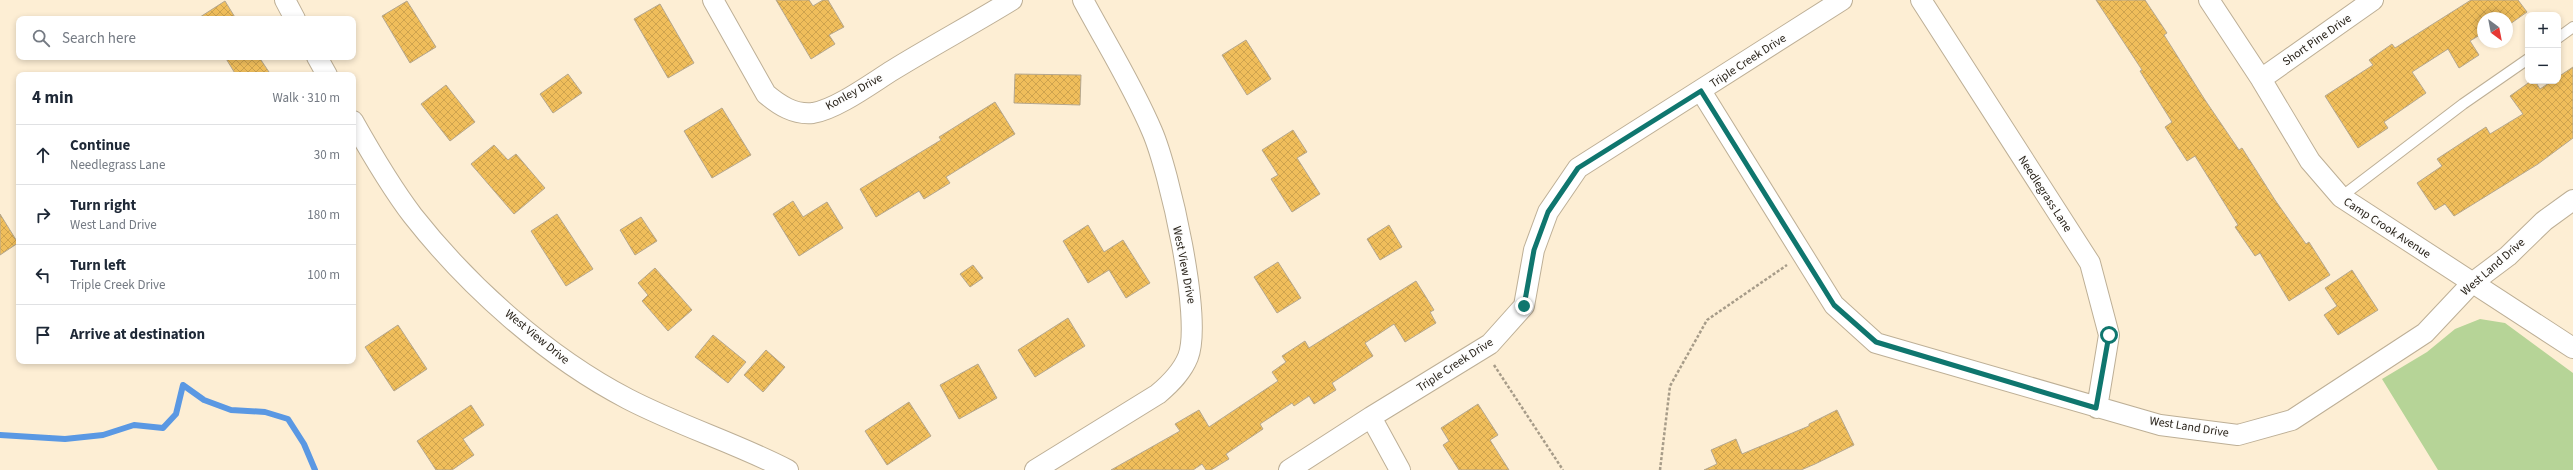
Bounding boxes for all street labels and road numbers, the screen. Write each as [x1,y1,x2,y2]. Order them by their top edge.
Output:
street label: Short Pine Drive [2279,10,2355,70]
street label: Triple Creek Drive [1706,30,1790,92]
street label: Konley Drive [822,69,886,115]
street label: Needlegrass Lane [2014,152,2076,236]
street label: Camp Crook Avenue [2340,193,2434,263]
street label: West View Drive [1168,225,1200,305]
street label: West Land Drive [2457,234,2529,300]
street label: West View Drive [501,306,573,368]
street label: Triple Creek Drive [1413,334,1497,396]
street label: West Land Drive [2148,412,2230,442]

